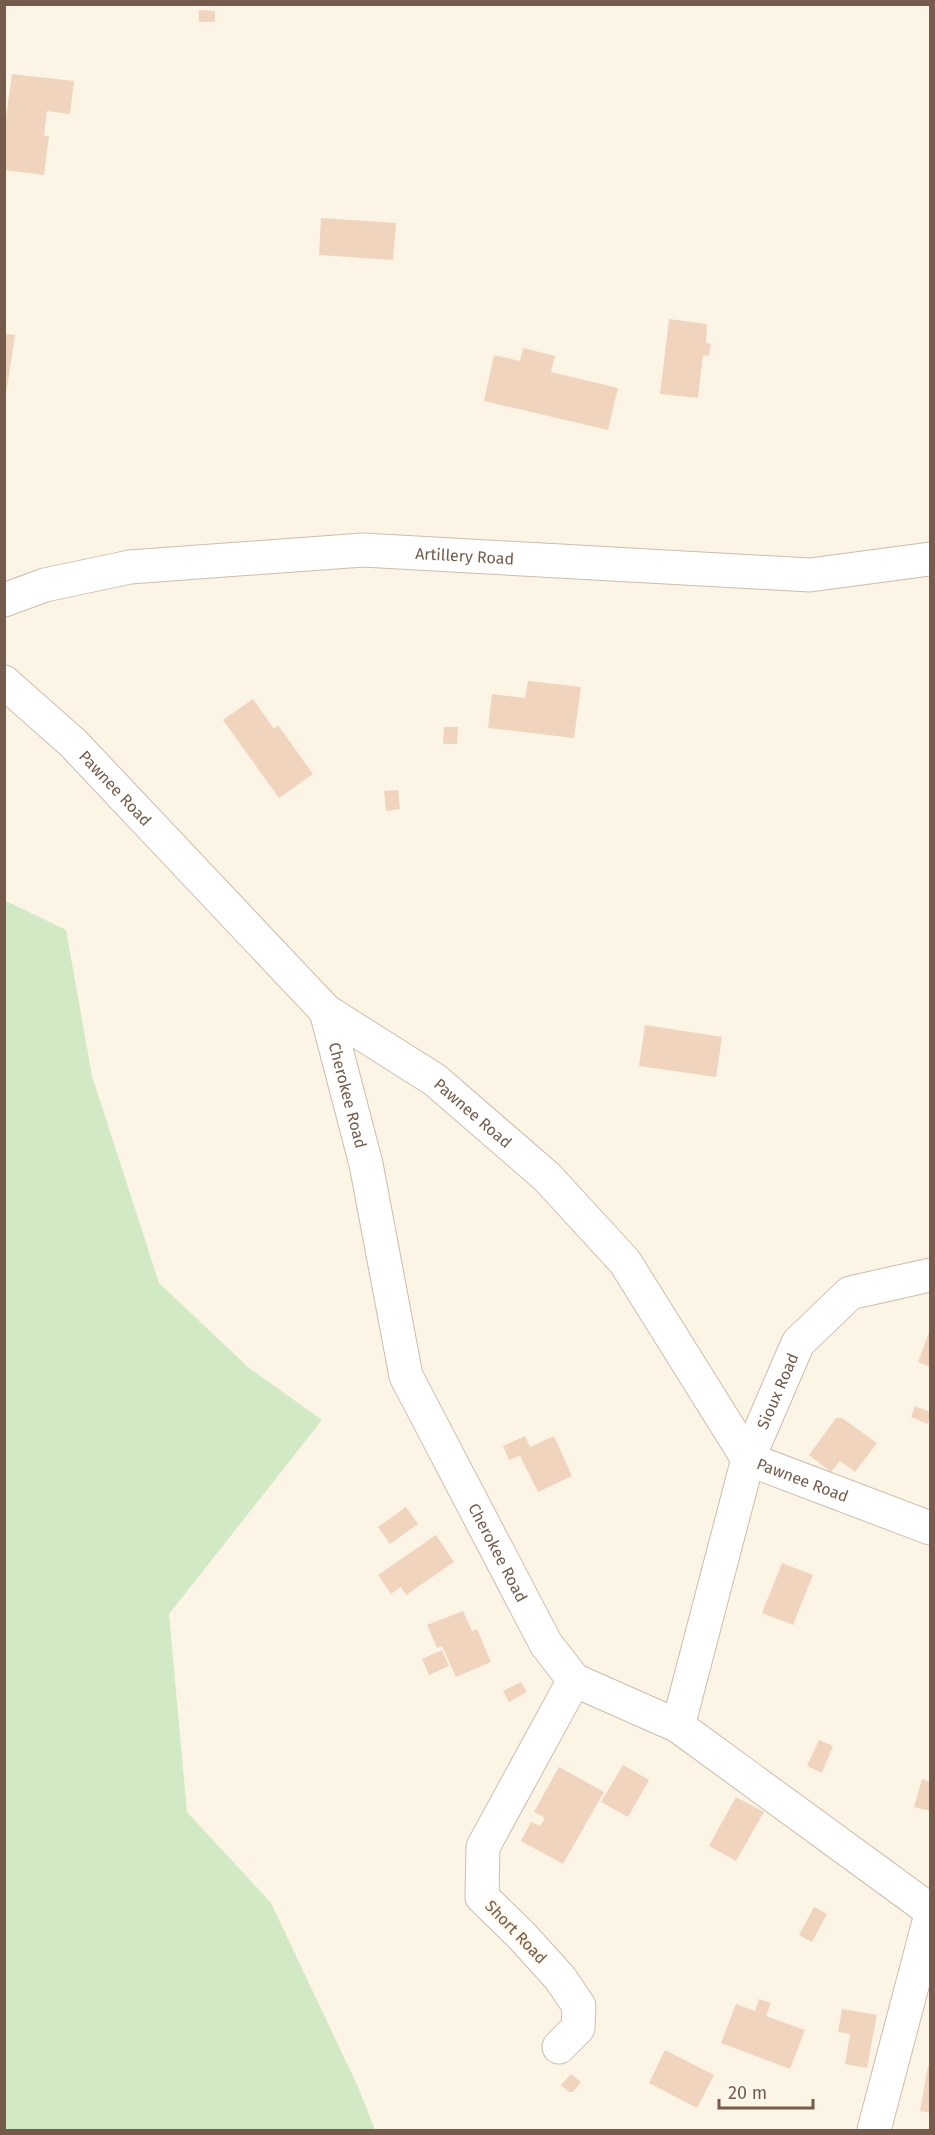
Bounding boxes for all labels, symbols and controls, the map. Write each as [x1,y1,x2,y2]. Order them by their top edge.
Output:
street label: Artillery Road [415,543,515,568]
street label: Pawnee Road [75,746,156,830]
street label: Cherokee Road [325,1040,371,1150]
street label: Pawnee Road [430,1074,516,1152]
street label: Sioux Road [753,1350,802,1432]
street label: Pawnee Road [754,1454,851,1506]
street label: Cherokee Road [465,1500,532,1605]
street label: Short Road [481,1896,551,1968]
scale bar [719,2072,814,2110]
text: 20 m [728,2082,767,2104]

